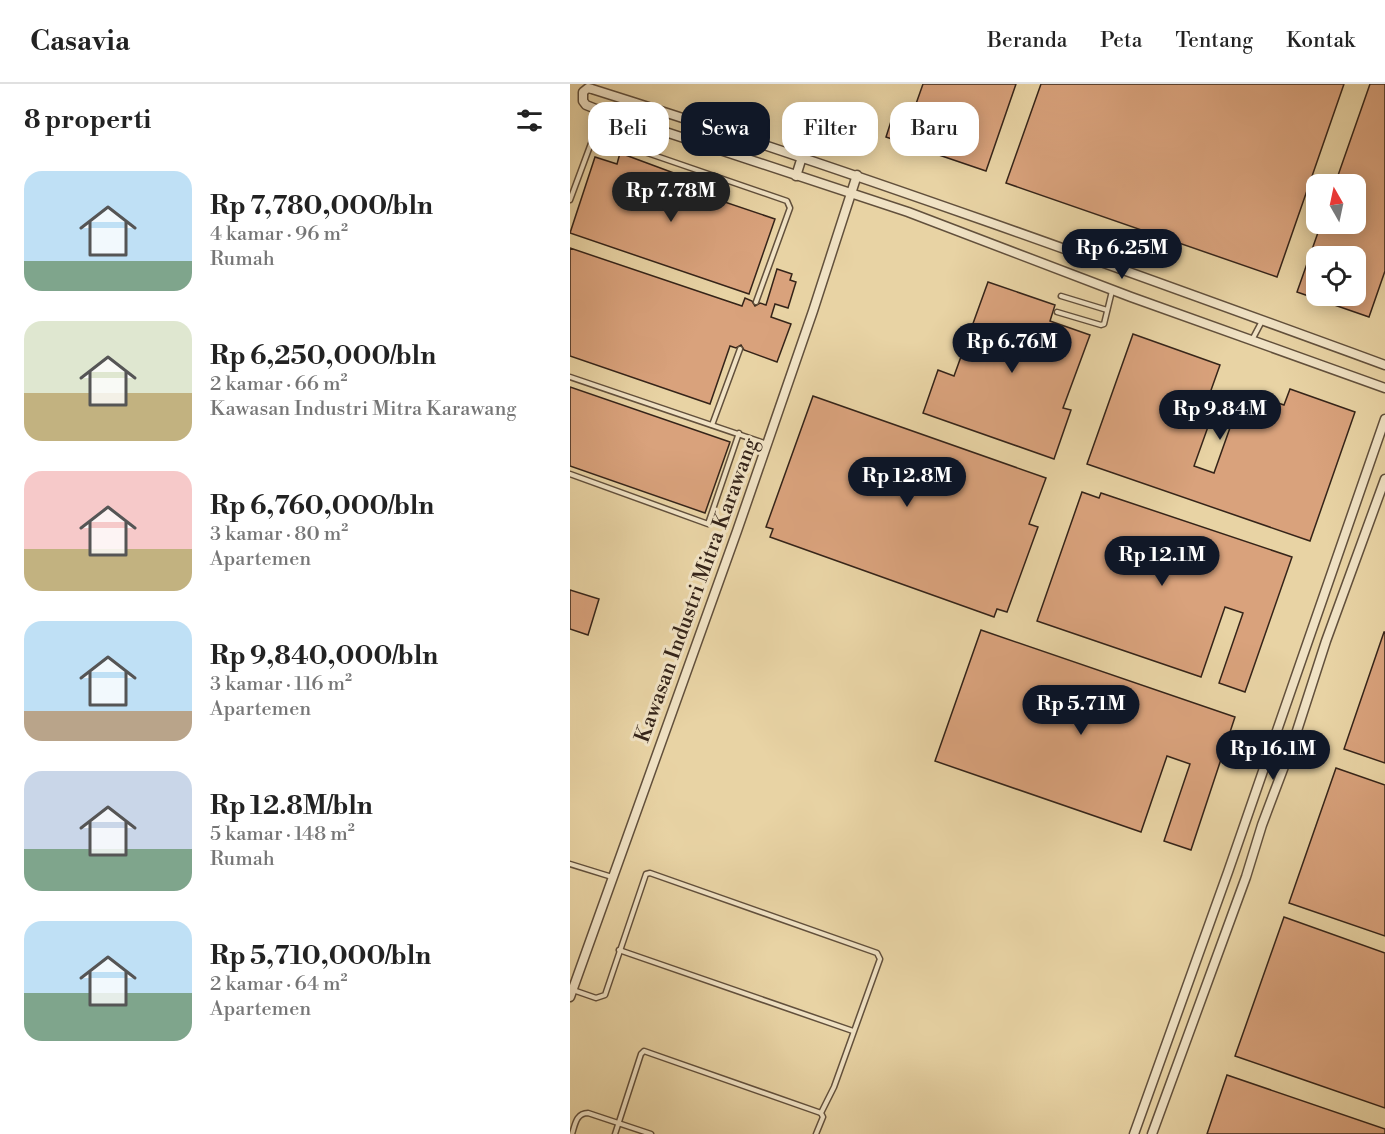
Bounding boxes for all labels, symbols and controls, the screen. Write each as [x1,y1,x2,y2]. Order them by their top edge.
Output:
text: Casavia [30,24,130,59]
text: Beranda [987,28,1067,54]
text: Peta [1100,28,1142,54]
text: Tentang [1175,28,1253,54]
text: Kontak [1286,28,1355,54]
chip: Beli [588,102,669,156]
chip: Sewa [681,102,770,156]
chip: Filter [782,102,878,156]
chip: Baru [890,102,979,156]
text: 8 properti [24,104,151,136]
icon: filters [513,104,546,137]
pin: Rp 7.78M [609,172,733,223]
north arrow [1306,174,1366,234]
map controls [1306,174,1366,306]
text: Rp 7.78M [626,179,716,204]
text: Rp 7,780,000/bln [210,190,433,222]
icon: home [72,195,144,267]
text: 4 kamar · 96 m² [210,222,348,247]
pin: Rp 6.25M [1060,229,1184,280]
text: Rp 6.25M [1076,236,1168,261]
button: locate [1306,246,1366,306]
text: Rumah [210,247,275,272]
pin: Rp 6.76M [950,323,1074,374]
text: Rp 6.76M [967,330,1057,355]
text: Rp 6,250,000/bln [210,340,436,372]
icon: home [72,345,144,417]
text: 2 kamar · 66 m² [210,372,347,397]
pin: Rp 9.84M [1158,390,1282,441]
text: Kawasan Industri Mitra Karawang [210,397,517,422]
text: Rp 9.84M [1173,397,1267,422]
street label: Kawasan Industri Mitra Karawang [630,434,764,746]
pin: Rp 12.8M [845,457,969,508]
text: Rp 12.8M [862,464,952,489]
text: Rp 6,760,000/bln [210,490,434,522]
icon: home [72,495,144,567]
text: 3 kamar · 80 m² [210,522,348,547]
pin: Rp 12.1M [1100,536,1224,587]
text: Rp 12.1M [1119,543,1205,568]
text: Apartemen [210,547,311,572]
text: Rp 9,840,000/bln [210,640,438,672]
icon: home [72,645,144,717]
text: 3 kamar · 116 m² [210,672,352,697]
pin: Rp 5.71M [1019,685,1143,736]
text: Rp 5.71M [1036,692,1126,717]
text: Apartemen [210,697,311,722]
pin: Rp 16.1M [1211,730,1335,781]
text: Rp 16.1M [1230,737,1316,762]
text: Rp 12.8M/bln [210,790,373,822]
icon: home [72,795,144,867]
text: 5 kamar · 148 m² [210,822,355,847]
text: Rumah [210,847,275,872]
text: Rp 5,710,000/bln [210,940,431,972]
icon: home [72,945,144,1017]
text: 2 kamar · 64 m² [210,972,348,997]
text: Apartemen [210,997,311,1022]

